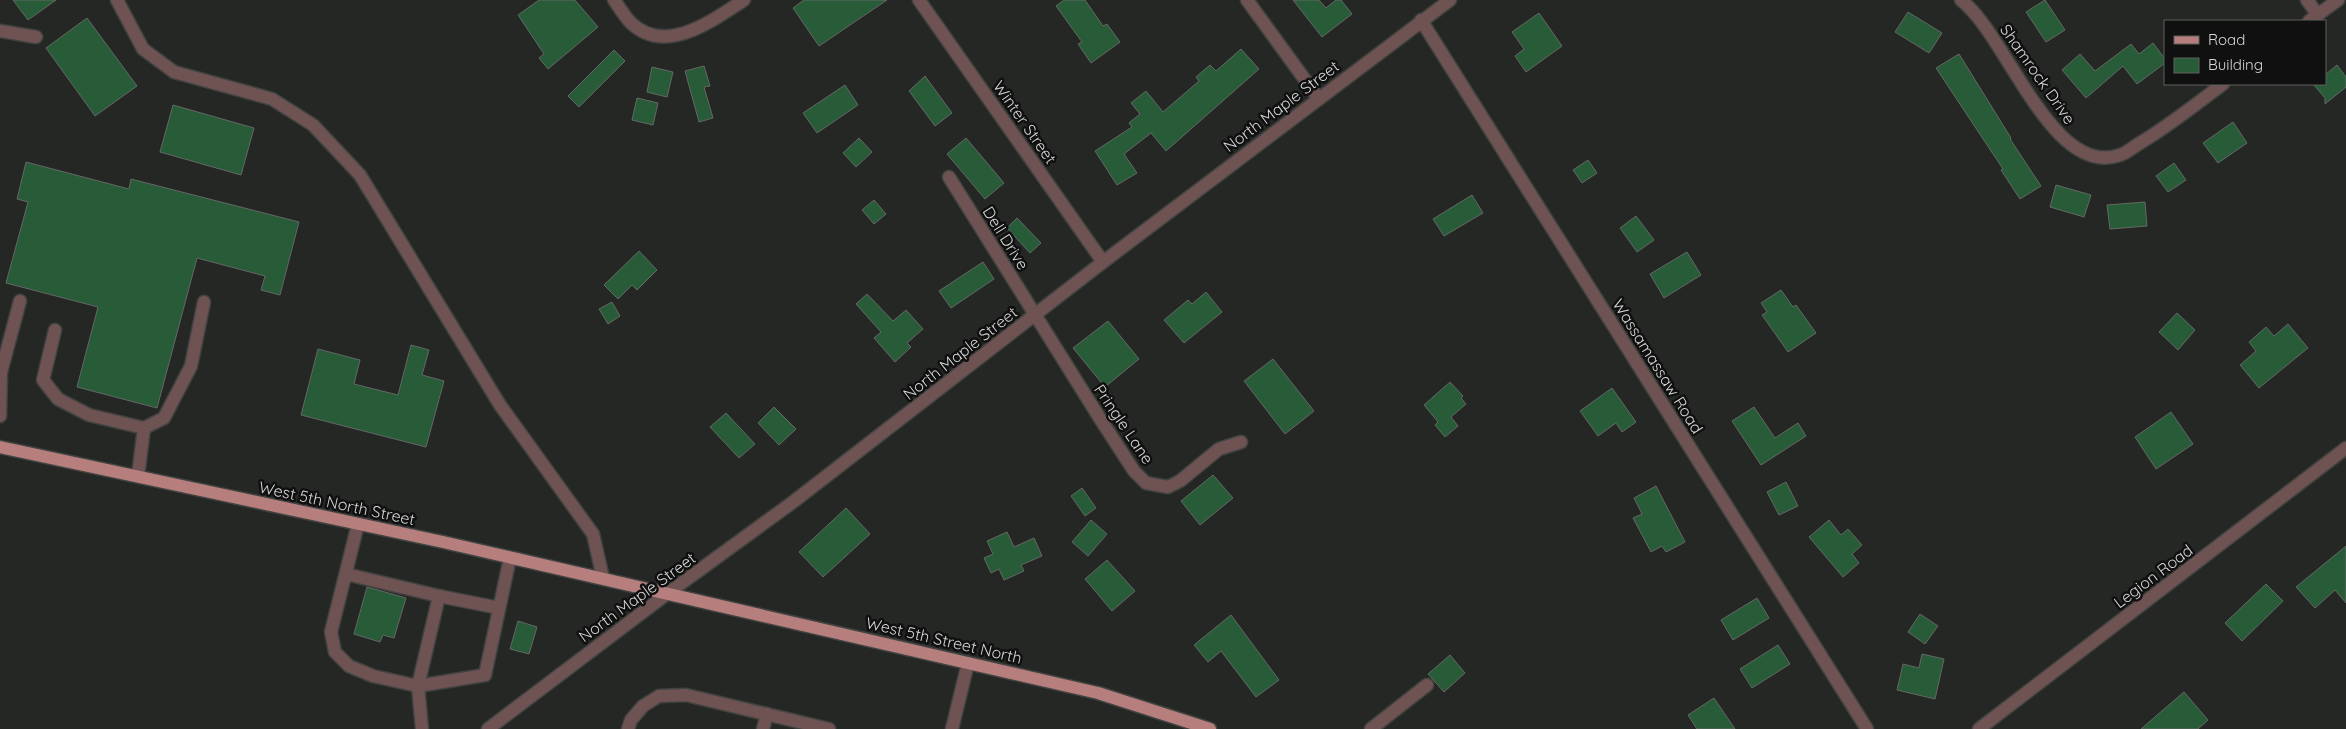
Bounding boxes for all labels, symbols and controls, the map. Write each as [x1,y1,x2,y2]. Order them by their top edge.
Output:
street label: Shamrock Drive [1996,20,2080,128]
legend [2164,20,2326,85]
text: Road [2208,30,2245,49]
text: Building [2208,55,2263,74]
street label: North Maple Street [1219,56,1343,156]
street label: Winter Street [989,77,1061,167]
street label: Dell Drive [979,203,1033,273]
street label: Wassamassaw Road [1608,295,1708,437]
street label: North Maple Street [899,302,1021,404]
street label: Pringle Lane [1090,380,1158,468]
street label: West 5th North Street [257,477,417,529]
street label: Legion Road [2110,540,2196,612]
street label: North Maple Street [575,548,699,646]
street label: West 5th Street North [864,612,1024,668]

